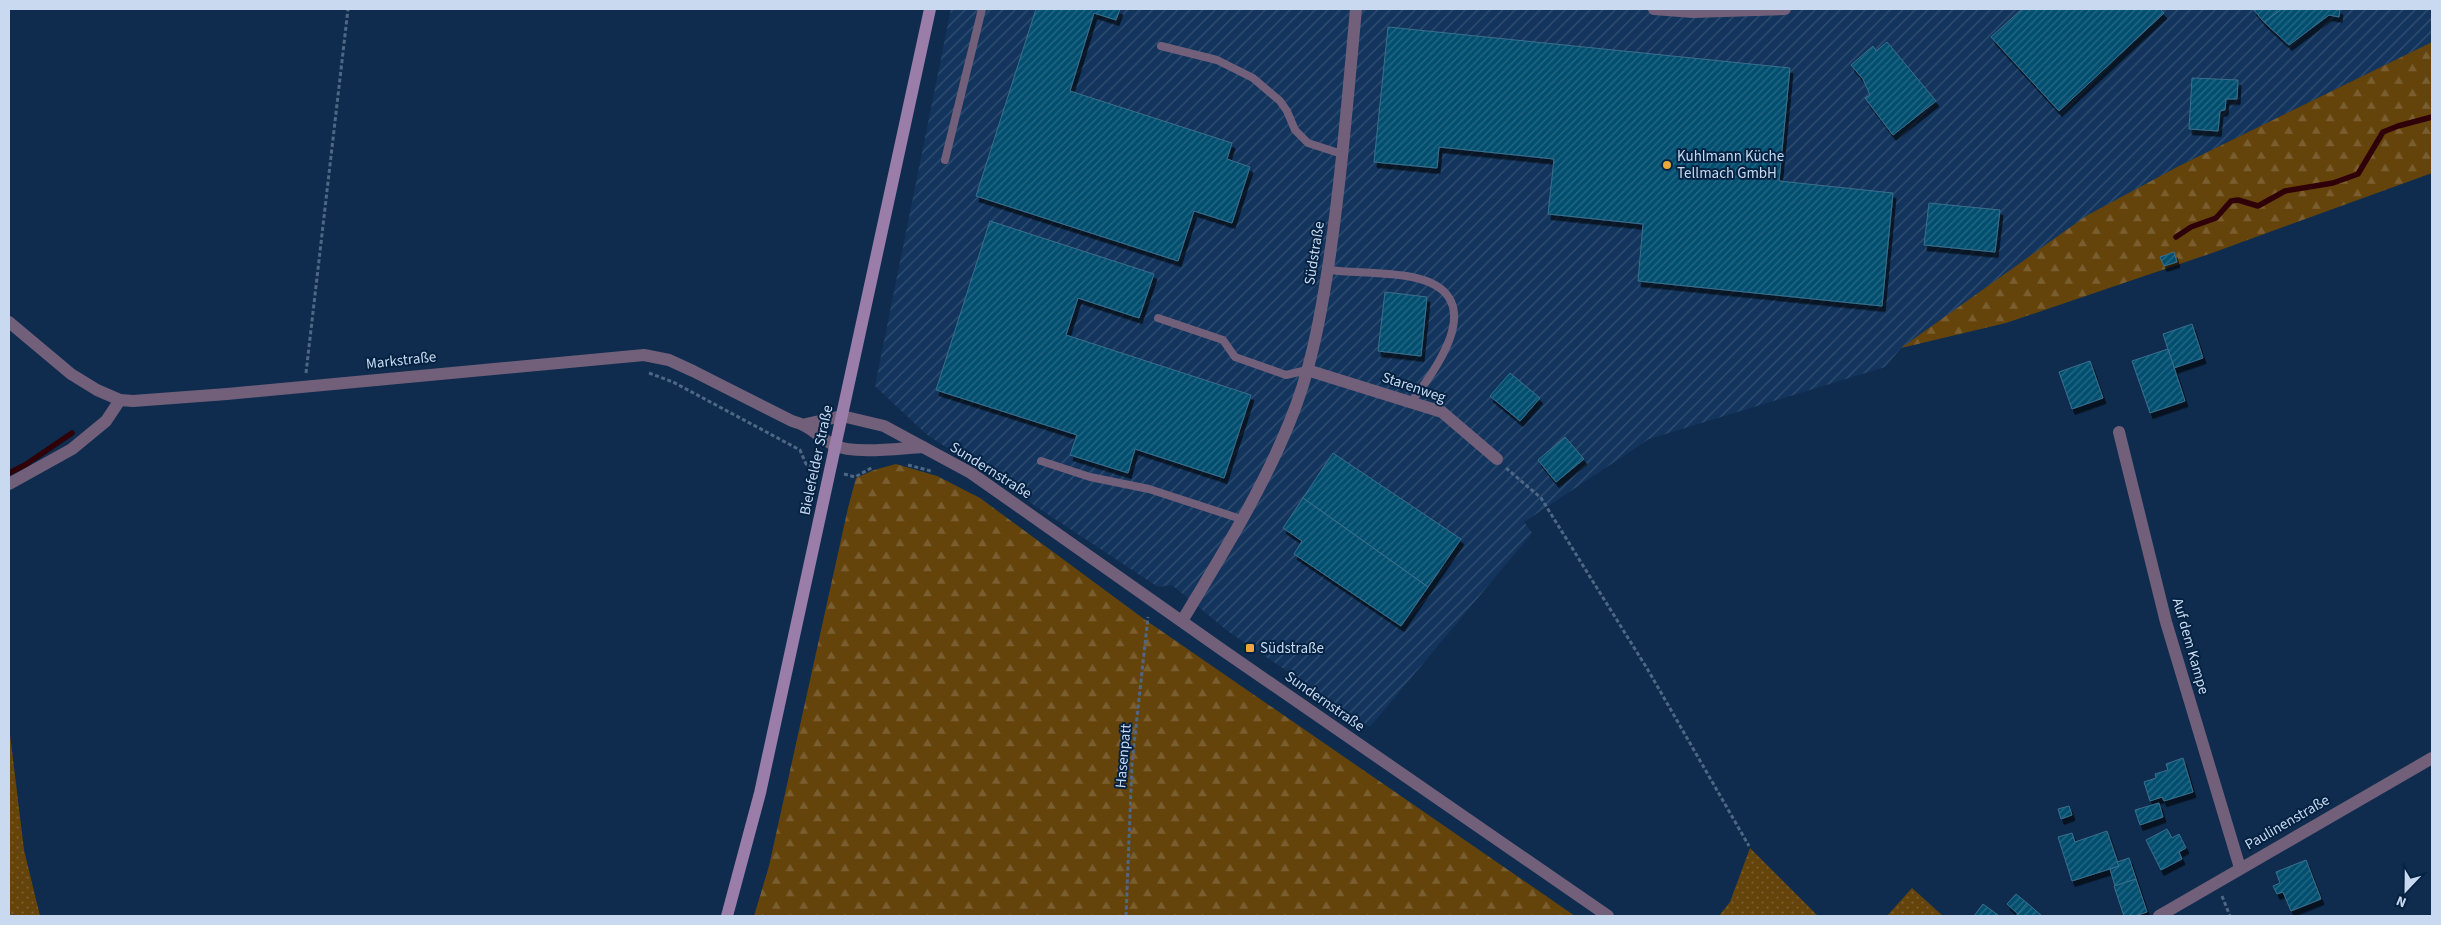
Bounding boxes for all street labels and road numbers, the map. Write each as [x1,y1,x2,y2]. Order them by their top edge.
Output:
street label: Südstraße [1299,220,1330,286]
street label: Markstraße [365,346,437,375]
street label: Starenweg [1379,367,1449,408]
street label: Bielefelder Straße [795,403,838,517]
street label: Sundernstraße [946,437,1036,504]
street label: Auf dem Kampe [2167,596,2214,697]
street label: Sundernstraße [1281,666,1369,737]
street label: Hasenpatt [1110,723,1137,789]
street label: Paulinenstraße [2241,790,2333,855]

